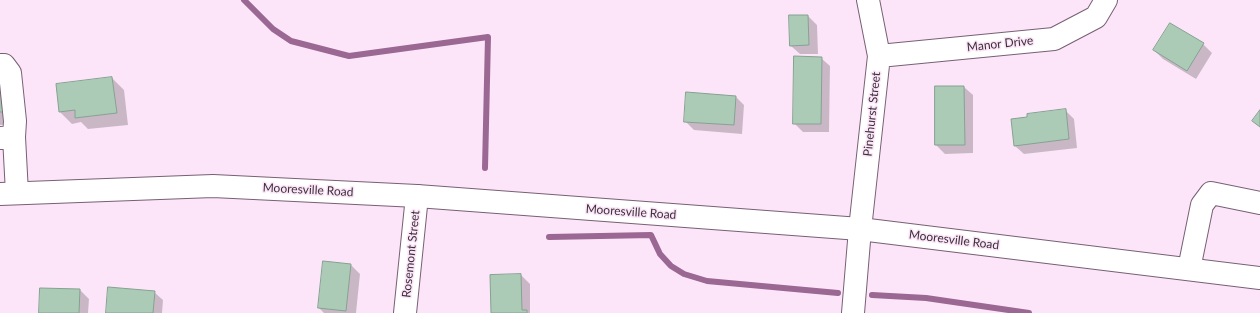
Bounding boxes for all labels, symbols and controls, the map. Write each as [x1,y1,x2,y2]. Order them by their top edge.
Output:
street label: Manor Drive [966,33,1034,55]
street label: Pinehurst Street [860,71,884,157]
street label: Mooresville Road [262,180,354,200]
street label: Mooresville Road [585,202,677,222]
street label: Rosemont Street [399,210,423,298]
street label: Mooresville Road [908,227,1000,253]

